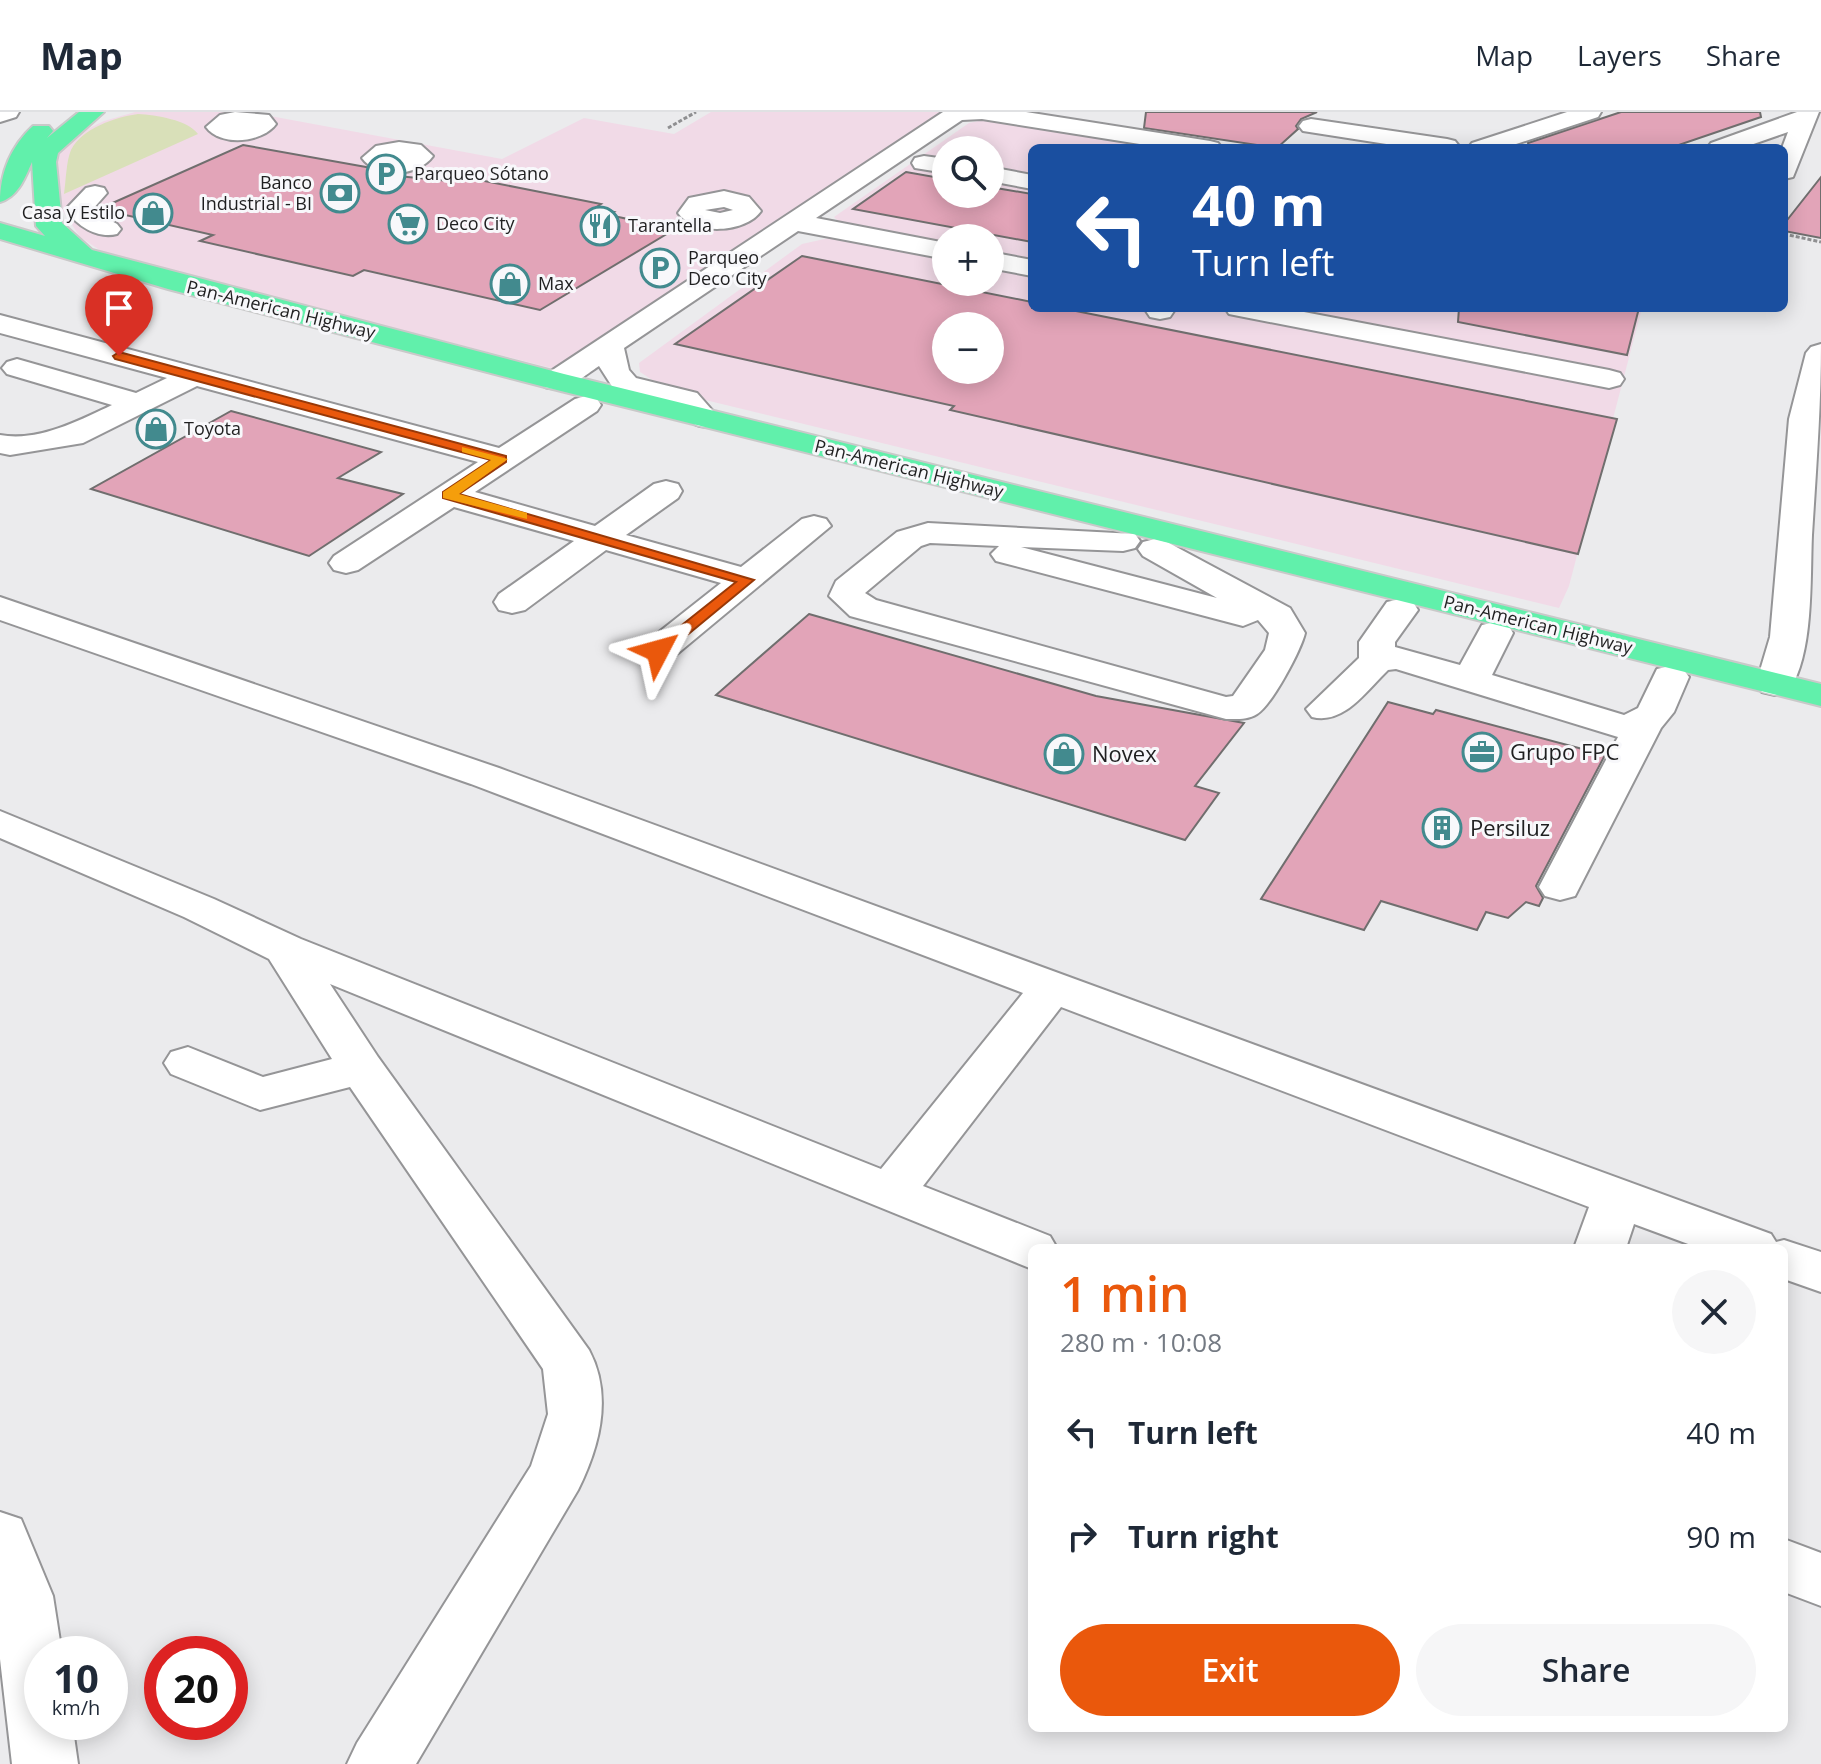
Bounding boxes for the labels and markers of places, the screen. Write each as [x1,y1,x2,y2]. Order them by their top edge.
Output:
parking icon: Parqueo Sótano [365,153,407,195]
place label: Parqueo Sótano [414,161,549,185]
place label: Banco Industrial - BI [201,170,312,215]
bank icon: Banco Industrial - BI [319,172,361,214]
shop icon: Casa y Estilo [132,192,174,234]
place label: Casa y Estilo [22,200,125,224]
supermarket icon: Deco City [387,203,429,245]
restaurant icon: Tarantella [579,205,621,247]
place label: Deco City [436,211,516,235]
place label: Tarantella [628,213,712,237]
place label: Parqueo Deco City [688,245,768,290]
parking icon: Parqueo Deco City [639,247,681,289]
shop icon: Max [489,263,531,305]
place label: Max [538,271,574,295]
pin [85,274,153,356]
shop icon: Toyota [135,408,177,450]
place label: Toyota [184,416,241,440]
office icon: Grupo FPC [1461,731,1503,773]
shop icon: Novex [1043,733,1085,775]
place label: Grupo FPC [1510,736,1619,766]
place label: Novex [1092,738,1157,768]
building icon: Persiluz [1421,807,1463,849]
place label: Persiluz [1470,812,1550,842]

